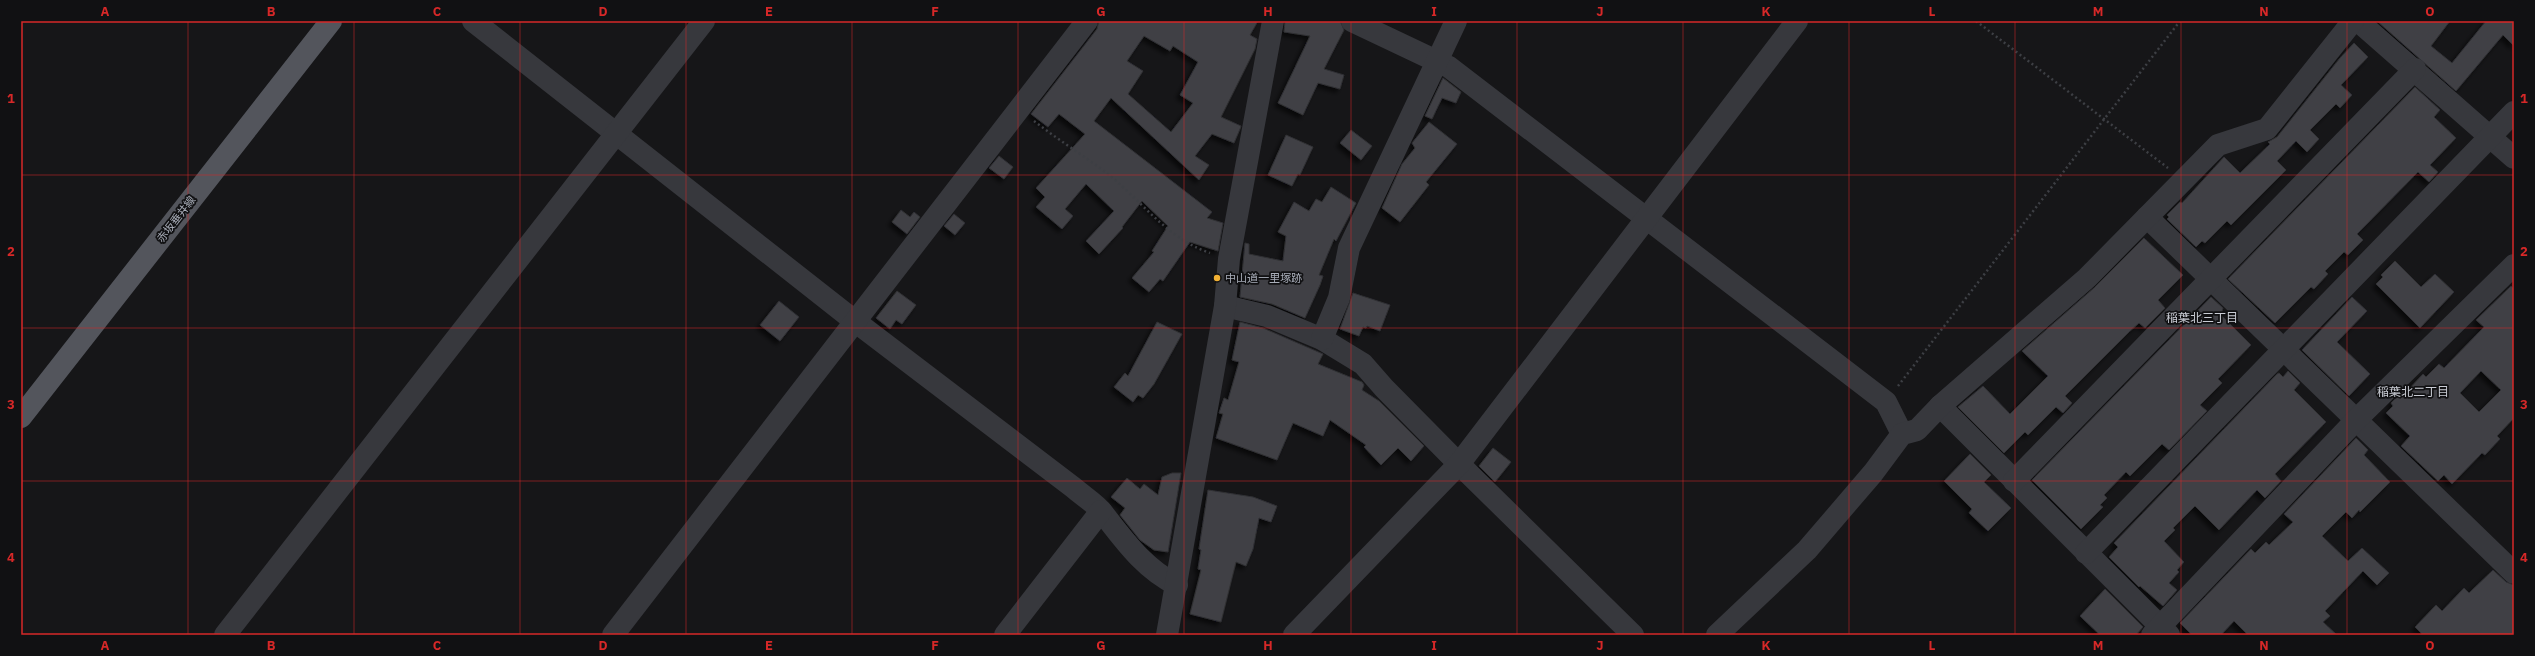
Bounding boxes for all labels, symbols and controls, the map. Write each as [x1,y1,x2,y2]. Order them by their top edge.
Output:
text: A [101,3,110,20]
text: B [267,3,276,20]
text: C [433,3,442,20]
text: D [598,3,608,20]
text: E [765,3,773,20]
text: F [931,3,939,20]
text: G [1096,3,1106,20]
text: H [1263,3,1273,20]
text: I [1431,3,1437,20]
text: J [1596,3,1604,20]
text: K [1761,3,1771,20]
text: L [1929,3,1936,20]
text: M [2093,3,2103,20]
text: N [2259,3,2269,20]
text: O [2425,3,2435,20]
text: 1 [7,90,15,107]
text: 1 [2520,90,2528,107]
street label: 赤坂垂井線 [154,193,198,245]
text: 2 [7,243,15,260]
text: 2 [2520,243,2528,260]
place label: 中山道一里塚跡 [1225,271,1302,285]
marker: 中山道一里塚跡 [1212,273,1222,283]
district label: 稲葉北三丁目 [2166,310,2238,325]
district label: 稲葉北二丁目 [2377,384,2449,399]
text: 3 [7,396,15,413]
text: 3 [2520,396,2528,413]
text: 4 [7,549,15,566]
text: 4 [2520,549,2528,566]
text: A [101,637,110,654]
text: B [267,637,276,654]
text: C [433,637,442,654]
text: D [598,637,608,654]
text: E [765,637,773,654]
text: F [931,637,939,654]
text: G [1096,637,1106,654]
text: H [1263,637,1273,654]
text: I [1431,637,1437,654]
text: J [1596,637,1604,654]
text: K [1761,637,1771,654]
text: L [1929,637,1936,654]
text: M [2093,637,2103,654]
text: N [2259,637,2269,654]
text: O [2425,637,2435,654]

